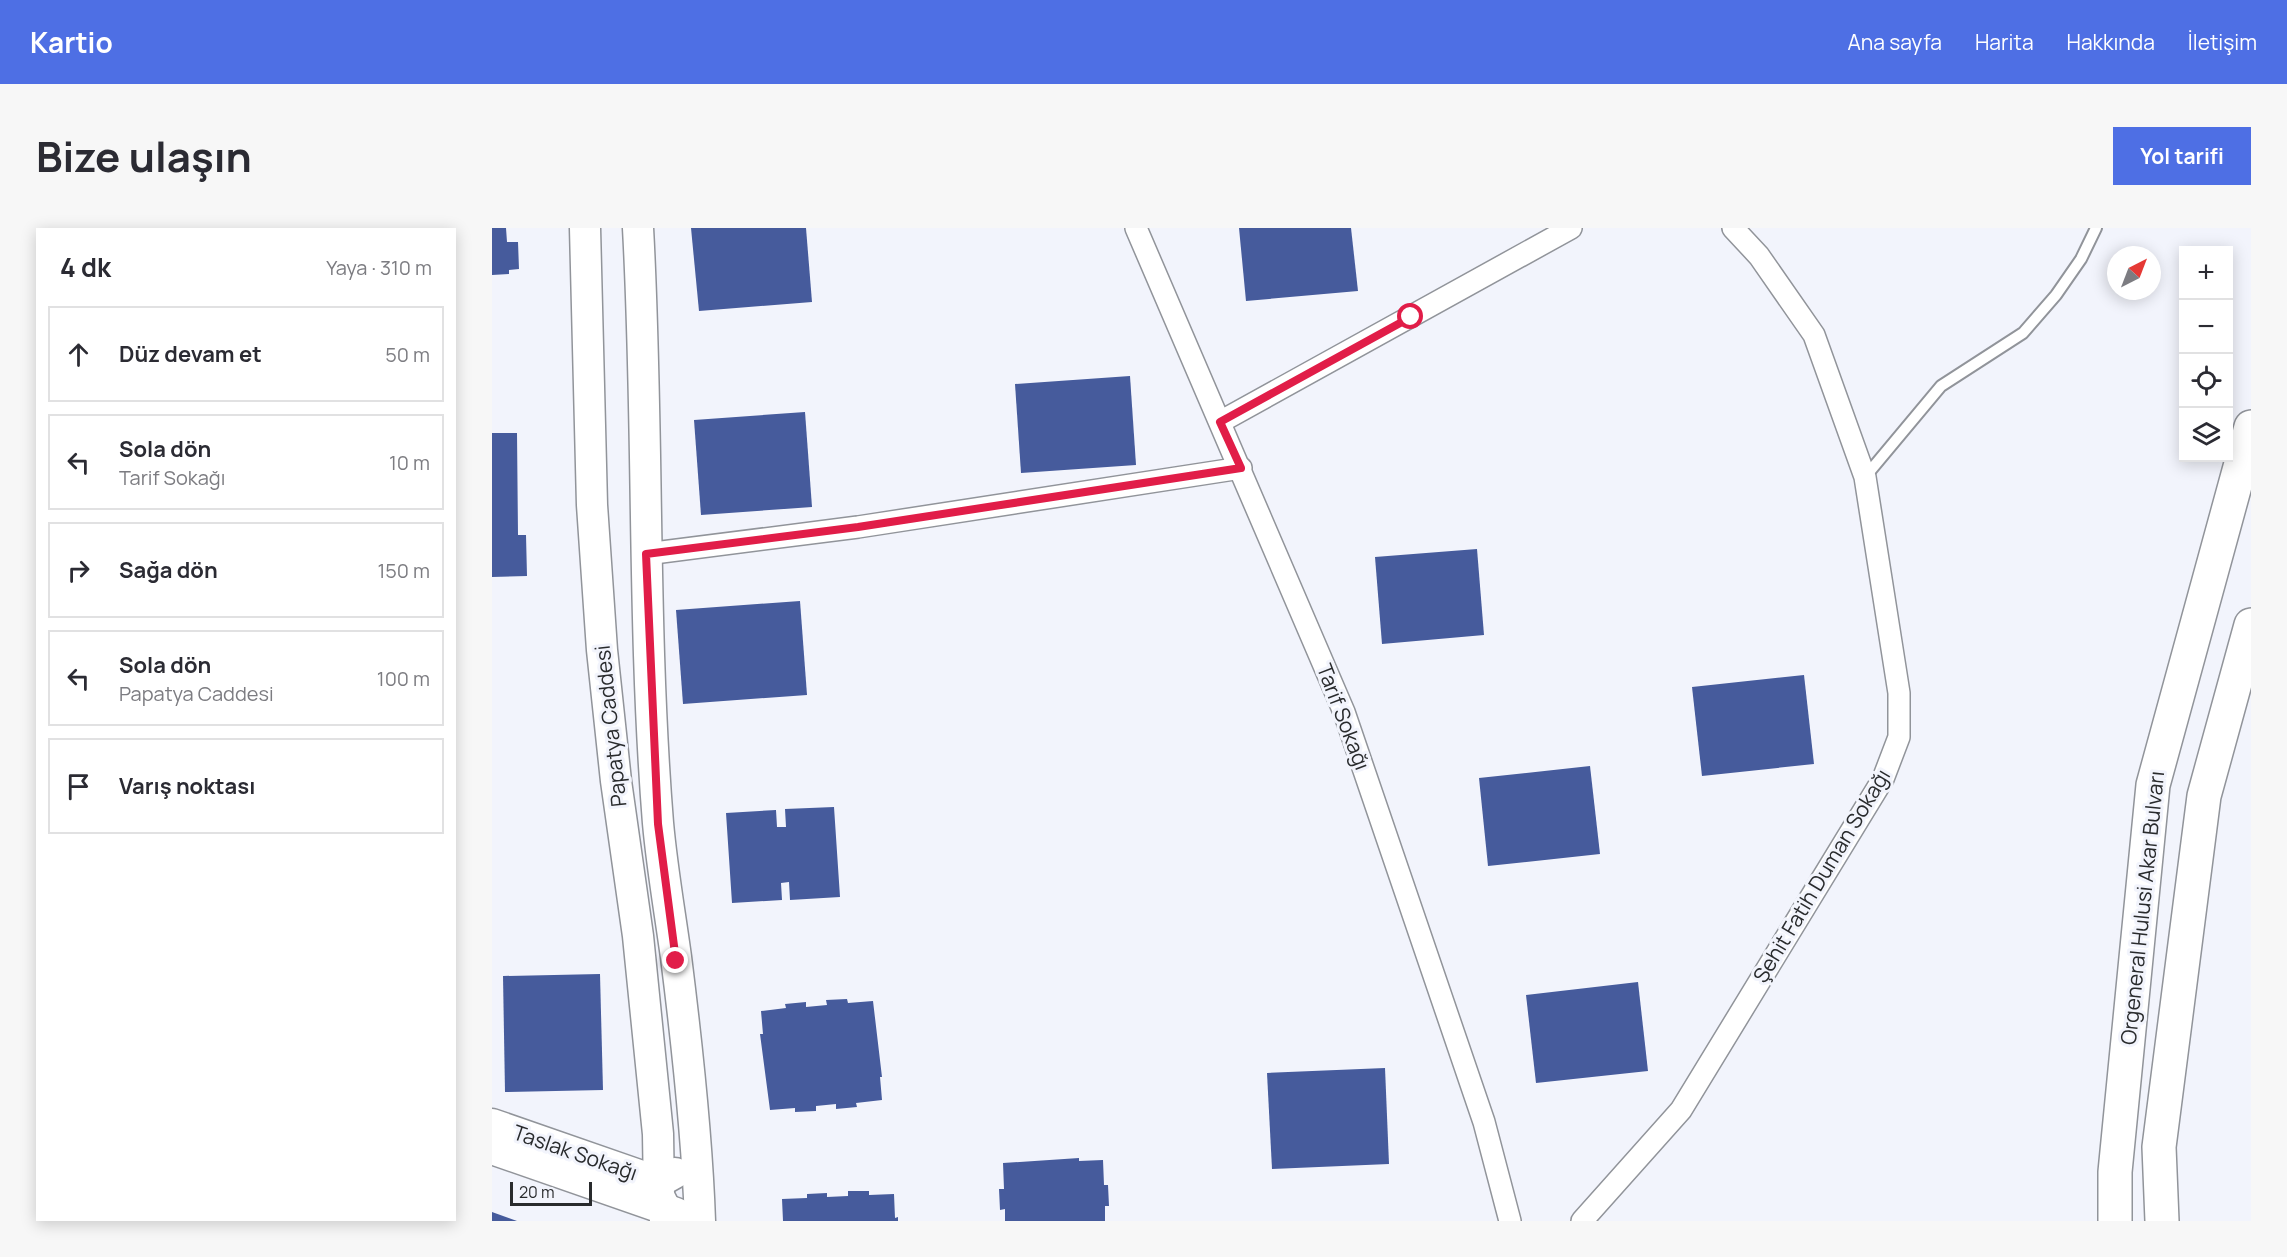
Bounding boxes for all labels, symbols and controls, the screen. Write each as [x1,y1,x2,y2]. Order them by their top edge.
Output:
text: Kartio [30,23,113,61]
text: Ana sayfa [1848,28,1942,56]
text: Harita [1975,28,2034,56]
text: Hakkında [2067,28,2155,56]
text: İletişim [2188,28,2257,56]
text: Bize ulaşın [36,127,252,185]
button: Yol tarifi [2113,127,2251,185]
north arrow [2107,246,2161,300]
map controls [2179,246,2233,462]
button: + [2179,246,2233,300]
text: 4 dk [60,249,111,285]
text: Yaya · 310 m [326,254,432,281]
button: − [2179,300,2233,354]
route start [1397,303,1423,329]
icon: ahead [62,338,95,371]
text: Düz devam et [119,339,262,369]
text: 50 m [385,341,430,368]
button: locate [2179,354,2233,408]
button: layers [2179,408,2233,462]
text: Sola dön [119,434,211,464]
icon: left [62,446,95,479]
text: 10 m [389,449,430,476]
text: Tarif Sokağı [119,464,225,491]
icon: right [62,554,95,587]
text: Sağa dön [119,555,218,585]
text: 150 m [377,557,430,584]
street label: Papatya Caddesi [588,644,632,808]
text: Sola dön [119,650,211,680]
street label: Tarif Sokağı [1311,660,1377,774]
icon: left [62,662,95,695]
text: 100 m [377,665,430,692]
text: Papatya Caddesi [119,680,274,707]
street label: Şehit Fatih Duman Sokağı [1746,763,1896,987]
icon: arrive [62,770,95,803]
street label: Orgeneral Hulusi Akar Bulvarı [2114,770,2170,1046]
text: Varış noktası [119,771,255,801]
route end [662,947,688,973]
street label: Taslak Sokağı [509,1118,641,1186]
scale bar [510,1179,592,1206]
text: 20 m [519,1181,555,1203]

